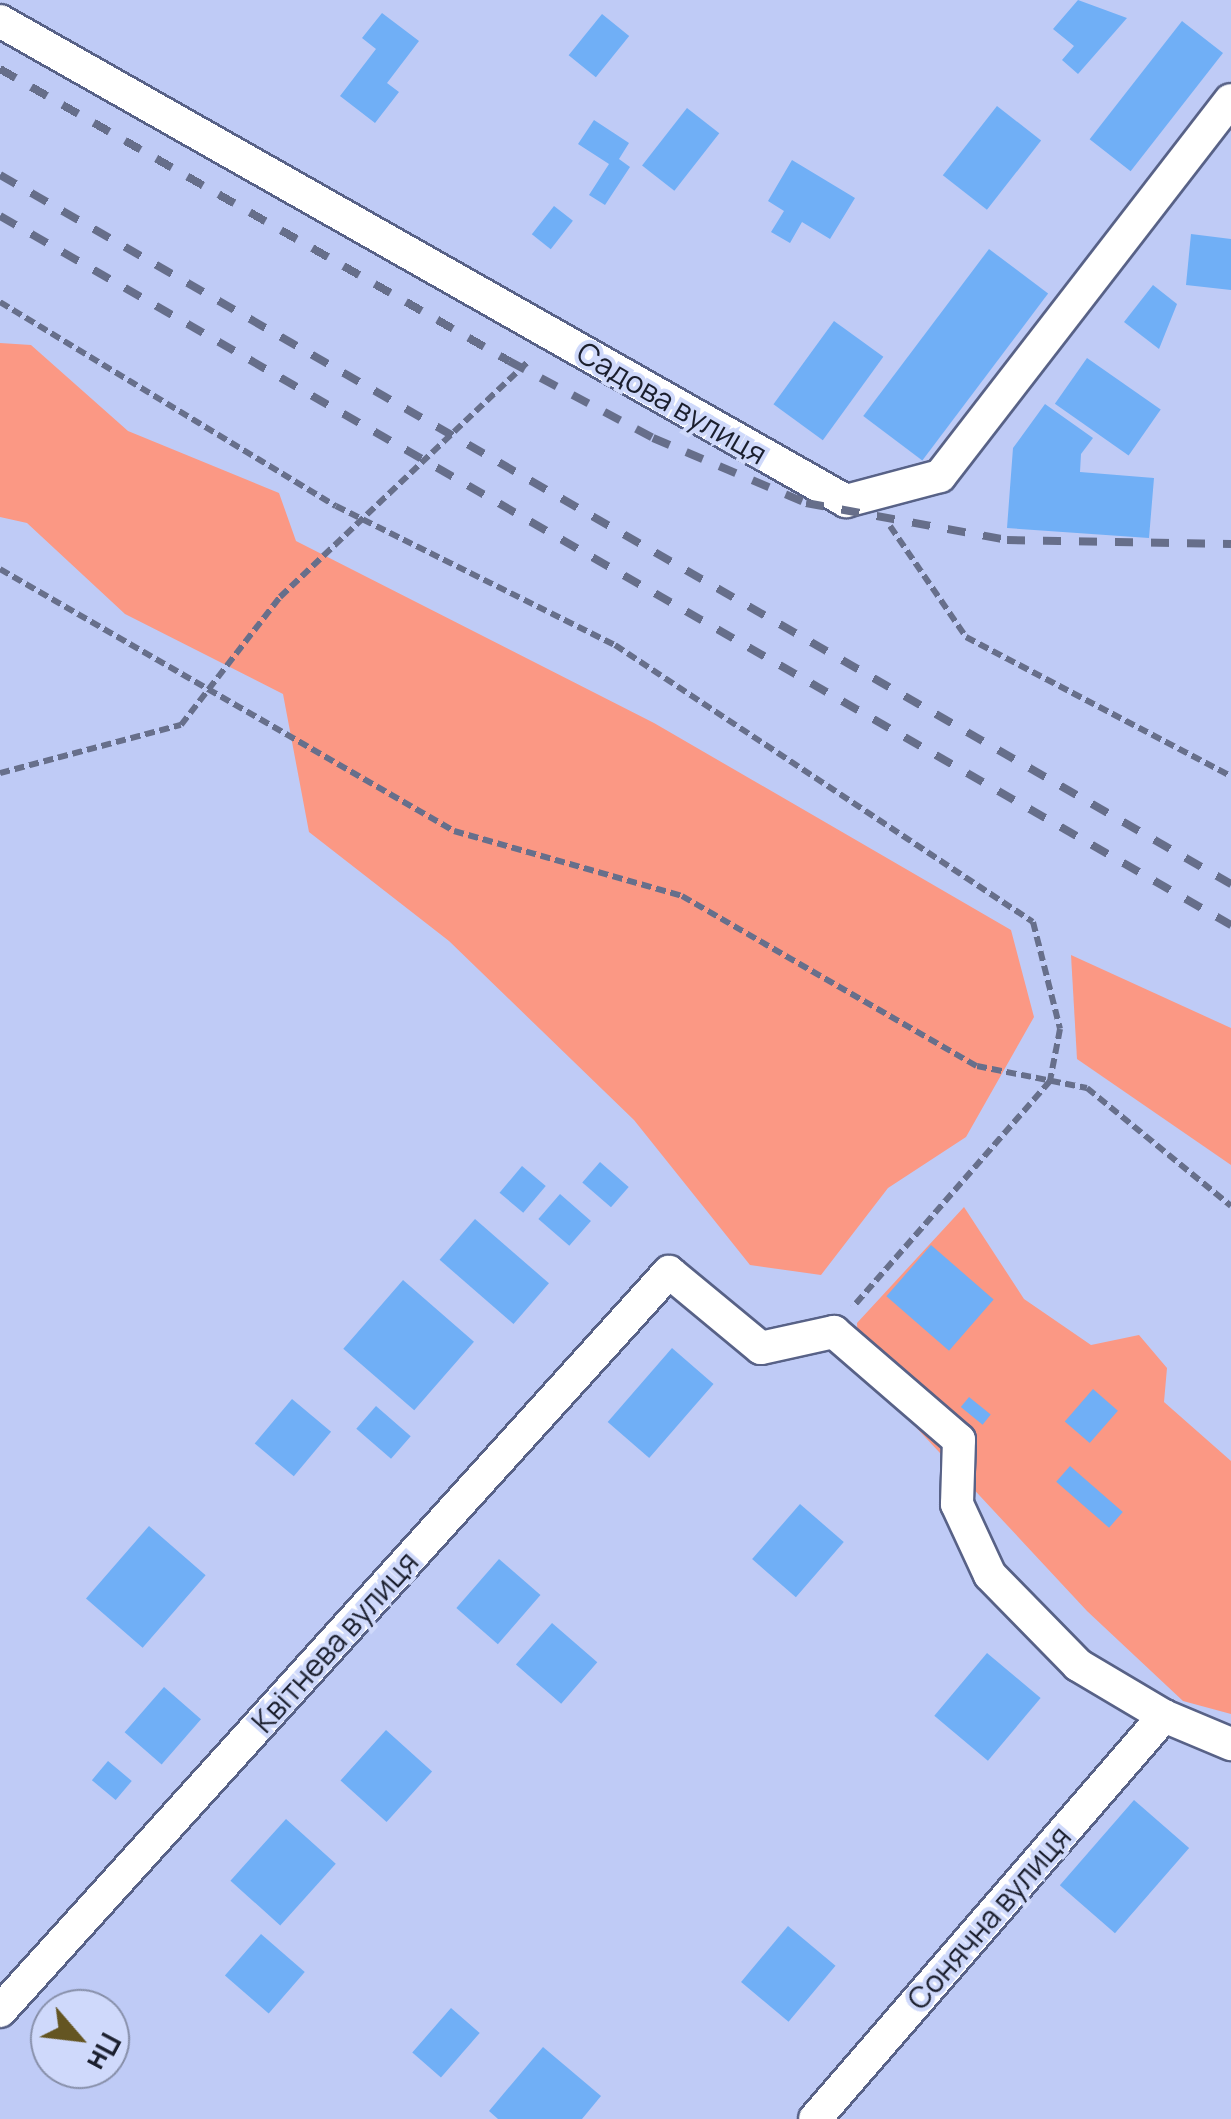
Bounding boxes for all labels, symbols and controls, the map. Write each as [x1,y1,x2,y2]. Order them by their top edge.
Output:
street label: Садова вулиця [571,334,773,472]
street label: Квітнева вулиця [244,1544,426,1740]
street label: Сонячна вулиця [900,1819,1078,2017]
north arrow [30,1989,130,2089]
text: Пн [79,2027,130,2078]

